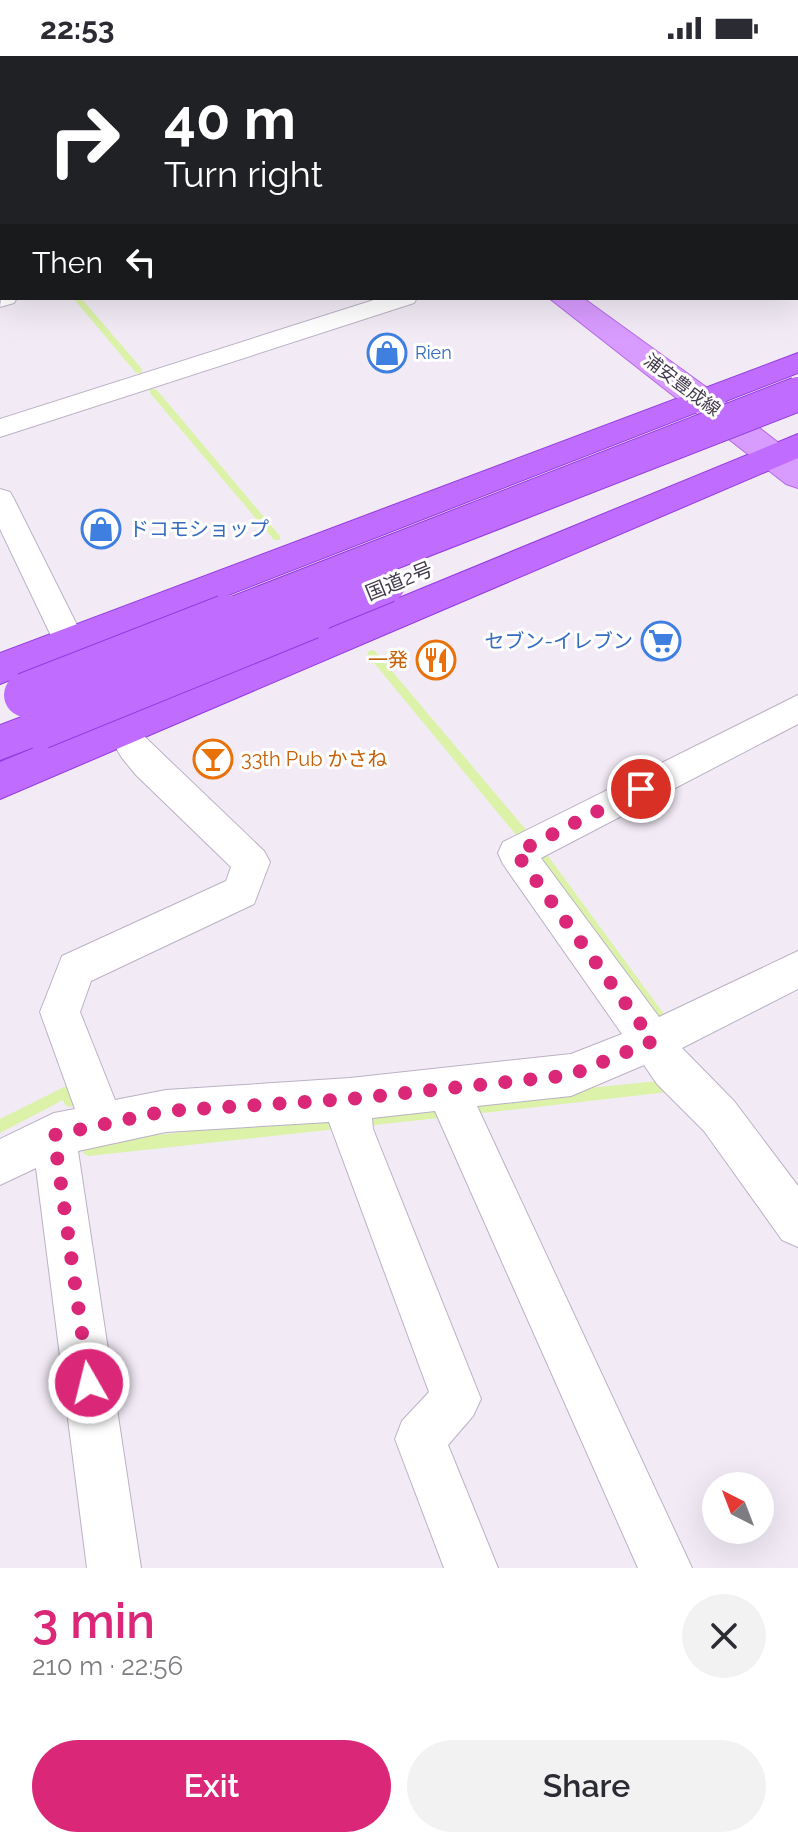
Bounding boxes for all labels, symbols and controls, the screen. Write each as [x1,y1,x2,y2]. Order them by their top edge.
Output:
text: 22:53 [40,11,115,46]
text: 40 m [164,86,296,152]
icon: right [32,88,136,192]
text: Turn right [164,153,323,195]
icon: left [119,240,163,284]
text: Then [32,245,103,280]
shop icon: Rien [366,332,408,374]
place label: Rien [415,342,452,363]
street label: 浦安豊成線 [640,349,725,420]
shop icon: ドコモショップ [80,508,122,550]
place label: ドコモショップ [129,517,269,541]
street label: 国道2号 [362,557,436,605]
supermarket icon: セブン-イレブン [640,620,682,662]
place label: セブン-イレブン [485,629,633,653]
restaurant icon: 一発 [415,639,457,681]
place label: 一発 [368,648,408,672]
bar icon: 33th Pub かさね [192,738,234,780]
place label: 33th Pub かさね [241,747,388,771]
pin [607,755,675,823]
icon: arrive [619,767,663,811]
position arrow [47,1341,131,1425]
north arrow [702,1472,774,1544]
map controls [702,1472,774,1544]
text: 3 min [32,1593,155,1649]
button: close [682,1594,766,1678]
text: 210 m · 22:56 [32,1651,183,1681]
button: Exit [32,1740,391,1832]
button: Share [407,1740,766,1832]

